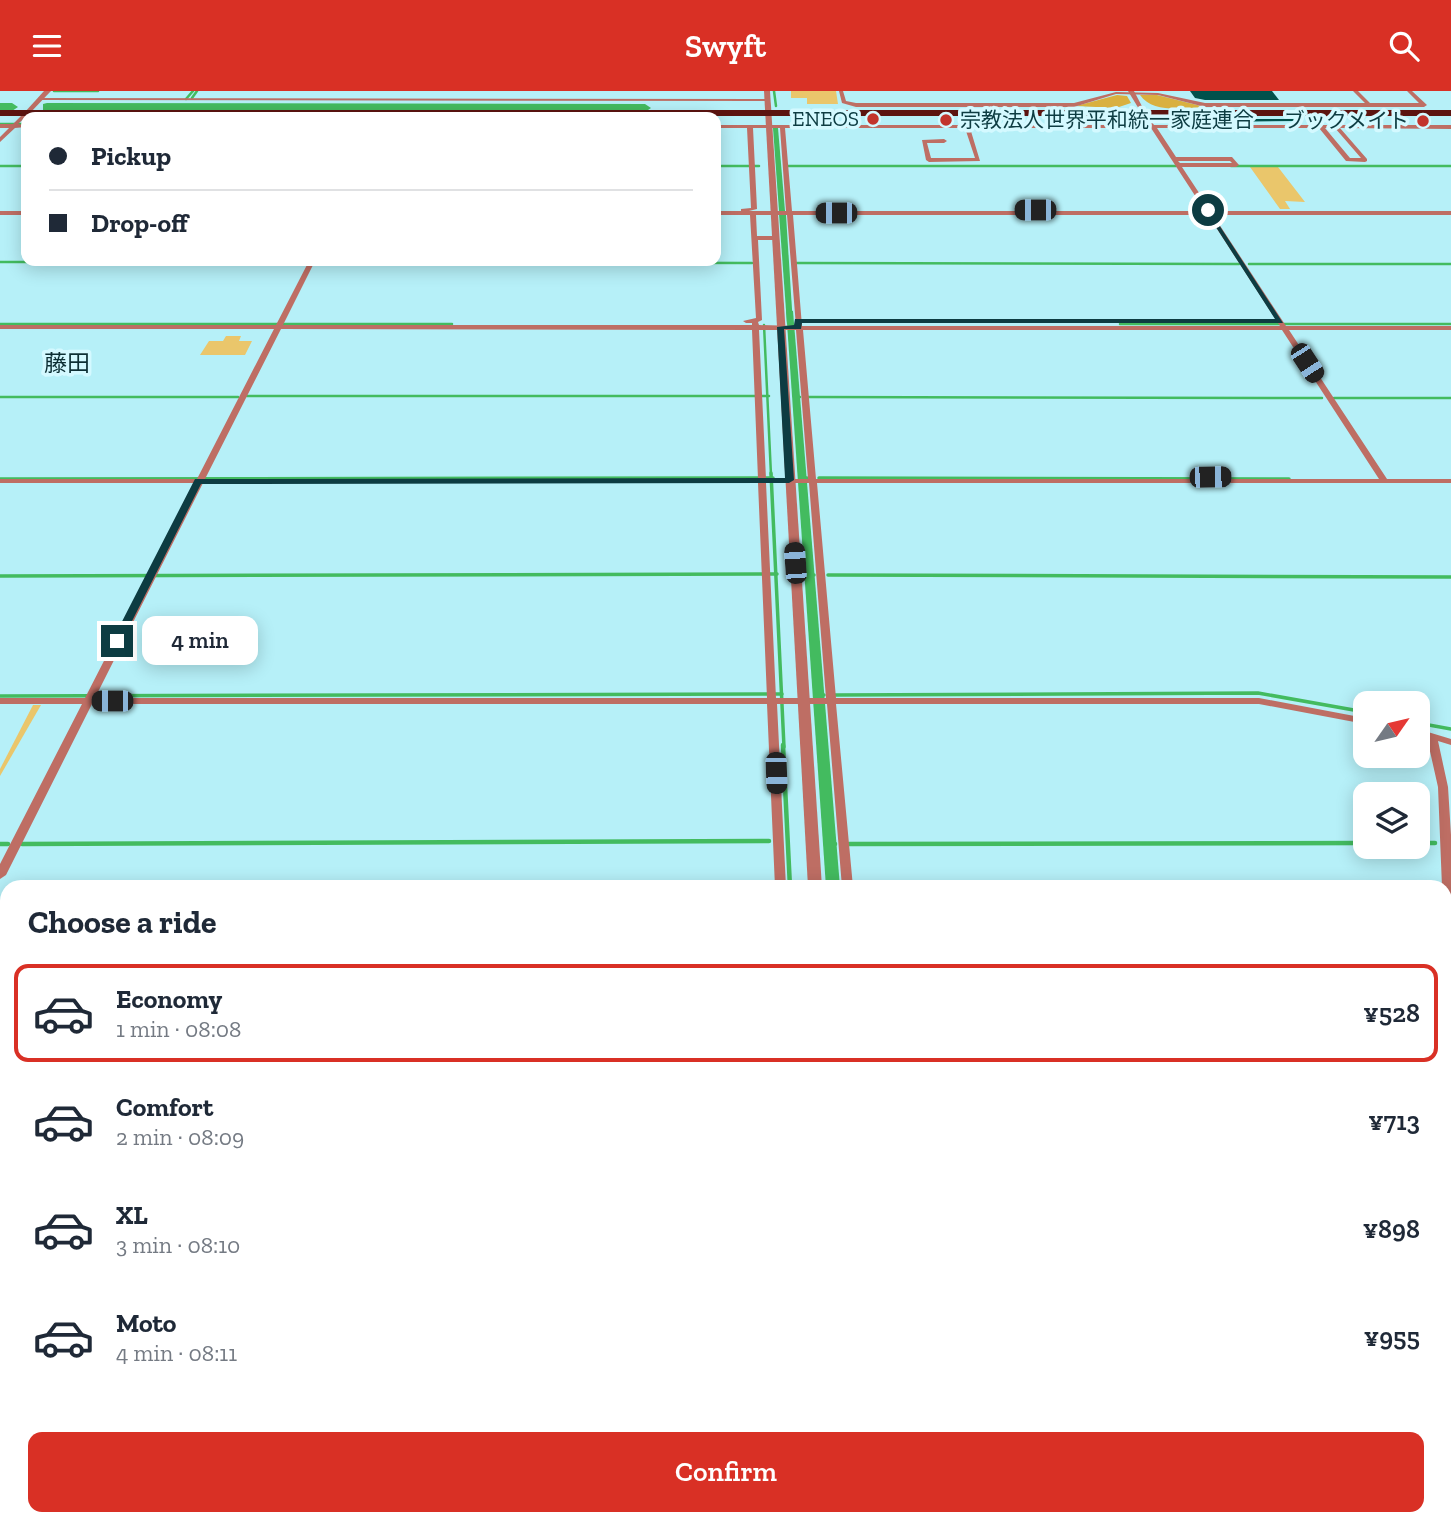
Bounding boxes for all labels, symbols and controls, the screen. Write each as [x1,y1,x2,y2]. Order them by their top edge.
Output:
icon: menu [28,27,66,65]
text: Swyft [685,27,766,65]
icon: search [1385,27,1423,65]
place label: ENEOS [792,106,859,131]
place label: 宗教法人世界平和統一家庭連合 [960,107,1254,132]
place label: ブックメイト [1284,108,1409,133]
marker: ENEOS [865,111,881,127]
marker: 宗教法人世界平和統一家庭連合 [938,112,954,128]
marker: ブックメイト [1415,113,1431,129]
text: Pickup [91,140,171,172]
route start [1192,194,1224,226]
car [1015,200,1057,221]
car [816,203,858,224]
text: Drop-off [91,207,188,239]
car [1287,340,1328,386]
district label: 藤田 [44,349,90,377]
car [1189,466,1232,488]
car [784,541,807,585]
callout: 4 min [142,617,257,665]
route end [101,625,133,657]
text: 4 min [171,626,229,654]
car [92,691,134,712]
north arrow [1353,691,1430,768]
map controls [1353,691,1430,859]
car [765,752,788,794]
button: layers [1353,782,1430,859]
text: Choose a ride [28,903,216,941]
icon: car [32,982,95,1045]
text: Economy [116,983,222,1015]
text: ¥528 [1363,997,1420,1029]
text: 1 min · 08:08 [116,1015,241,1043]
icon: car [32,1090,95,1153]
text: Comfort [116,1091,213,1123]
text: ¥713 [1368,1105,1420,1137]
text: 2 min · 08:09 [116,1123,244,1151]
icon: car [32,1198,95,1261]
text: XL [116,1199,148,1231]
text: ¥898 [1363,1213,1420,1245]
text: 3 min · 08:10 [116,1231,240,1259]
icon: car [32,1306,95,1369]
text: Moto [116,1307,176,1339]
text: ¥955 [1364,1321,1420,1353]
text: 4 min · 08:11 [116,1339,237,1367]
button: Confirm [28,1432,1424,1512]

